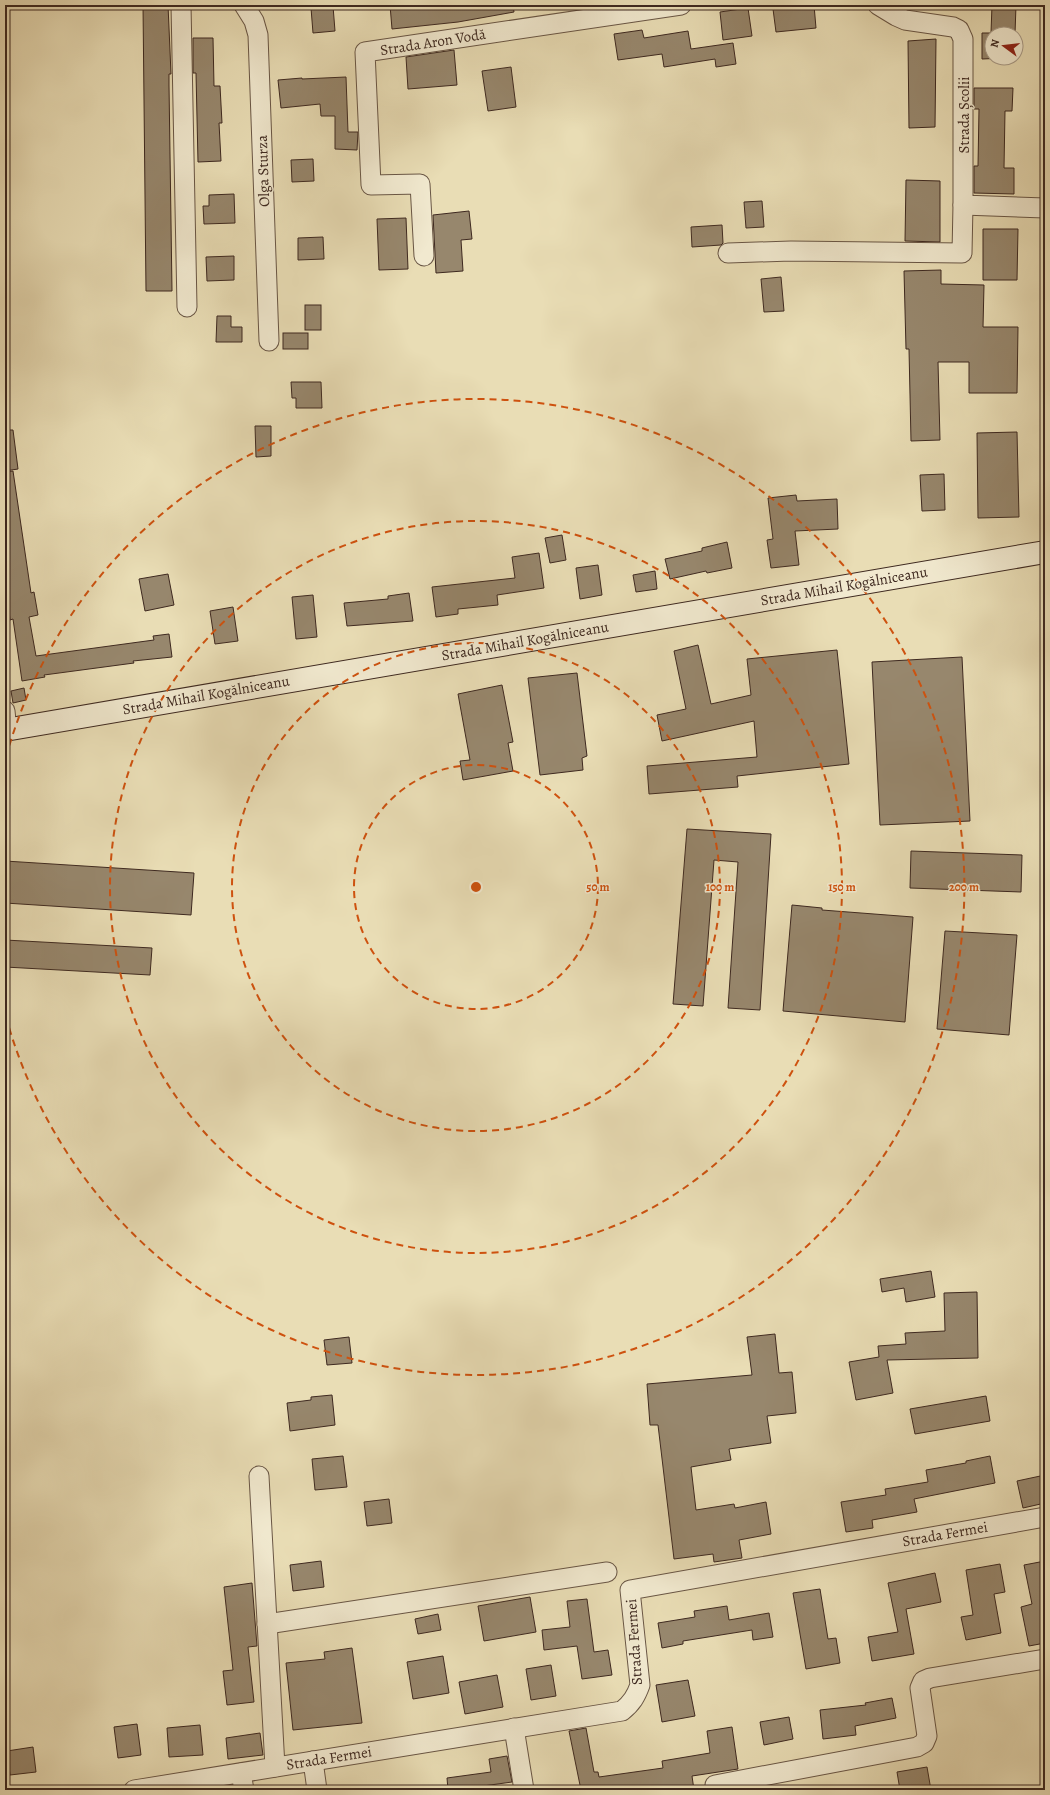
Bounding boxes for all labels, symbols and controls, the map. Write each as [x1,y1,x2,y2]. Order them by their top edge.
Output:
street label: Strada Aron Vodă [379,24,487,60]
north arrow [984,26,1024,66]
text: N [987,38,1003,49]
street label: Strada Școlii [954,77,974,153]
street label: Olga Sturza [252,135,274,207]
street label: Strada Mihail Kogălniceanu [759,561,930,611]
street label: Strada Mihail Kogălniceanu [440,616,611,666]
street label: Strada Mihail Kogălniceanu [121,670,292,720]
text: 50 m [586,879,610,895]
text: 100 m [706,879,734,895]
text: 150 m [828,879,856,895]
text: 200 m [949,879,979,895]
centre of rings [469,880,483,894]
street label: Strada Fermei [901,1517,989,1551]
street label: Strada Fermei [621,1598,647,1686]
street label: Strada Fermei [285,1741,373,1775]

